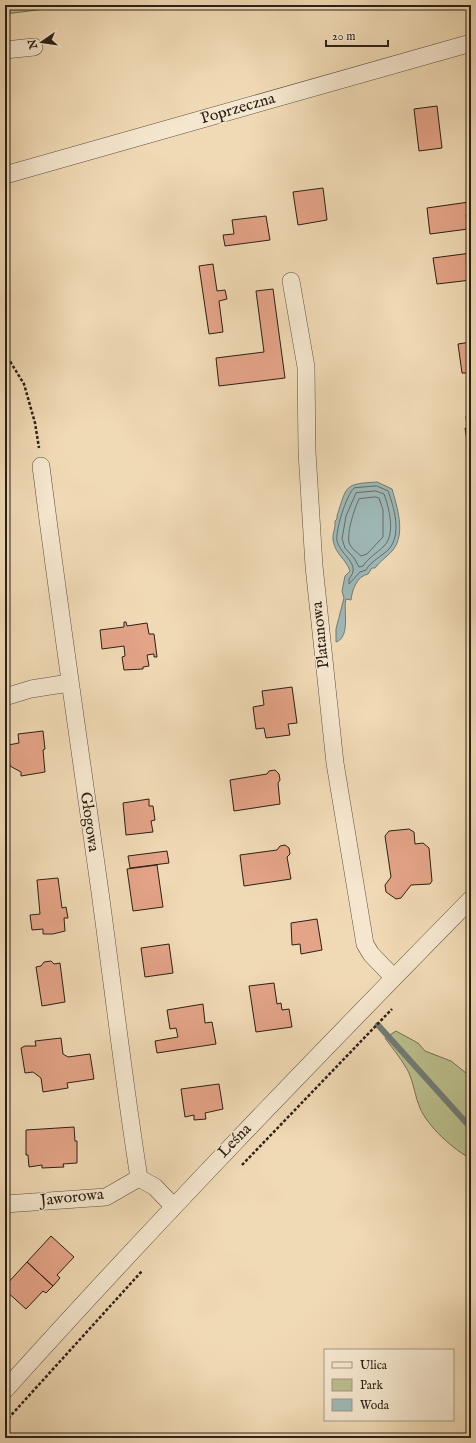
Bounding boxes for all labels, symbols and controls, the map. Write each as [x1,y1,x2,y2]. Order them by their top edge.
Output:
north arrow [22,22,62,62]
scale bar [326,22,388,48]
text: 20 m [332,29,355,44]
text: N [25,37,41,51]
street label: Poprzeczna [198,89,278,129]
street label: Platanowa [308,600,334,670]
street label: Głogowa [75,791,103,853]
street label: Leśna [214,1120,256,1162]
street label: Jaworowa [37,1185,105,1211]
legend [324,1349,454,1421]
text: Ulica [360,1358,388,1373]
text: Park [360,1378,383,1393]
text: Woda [360,1398,390,1413]

